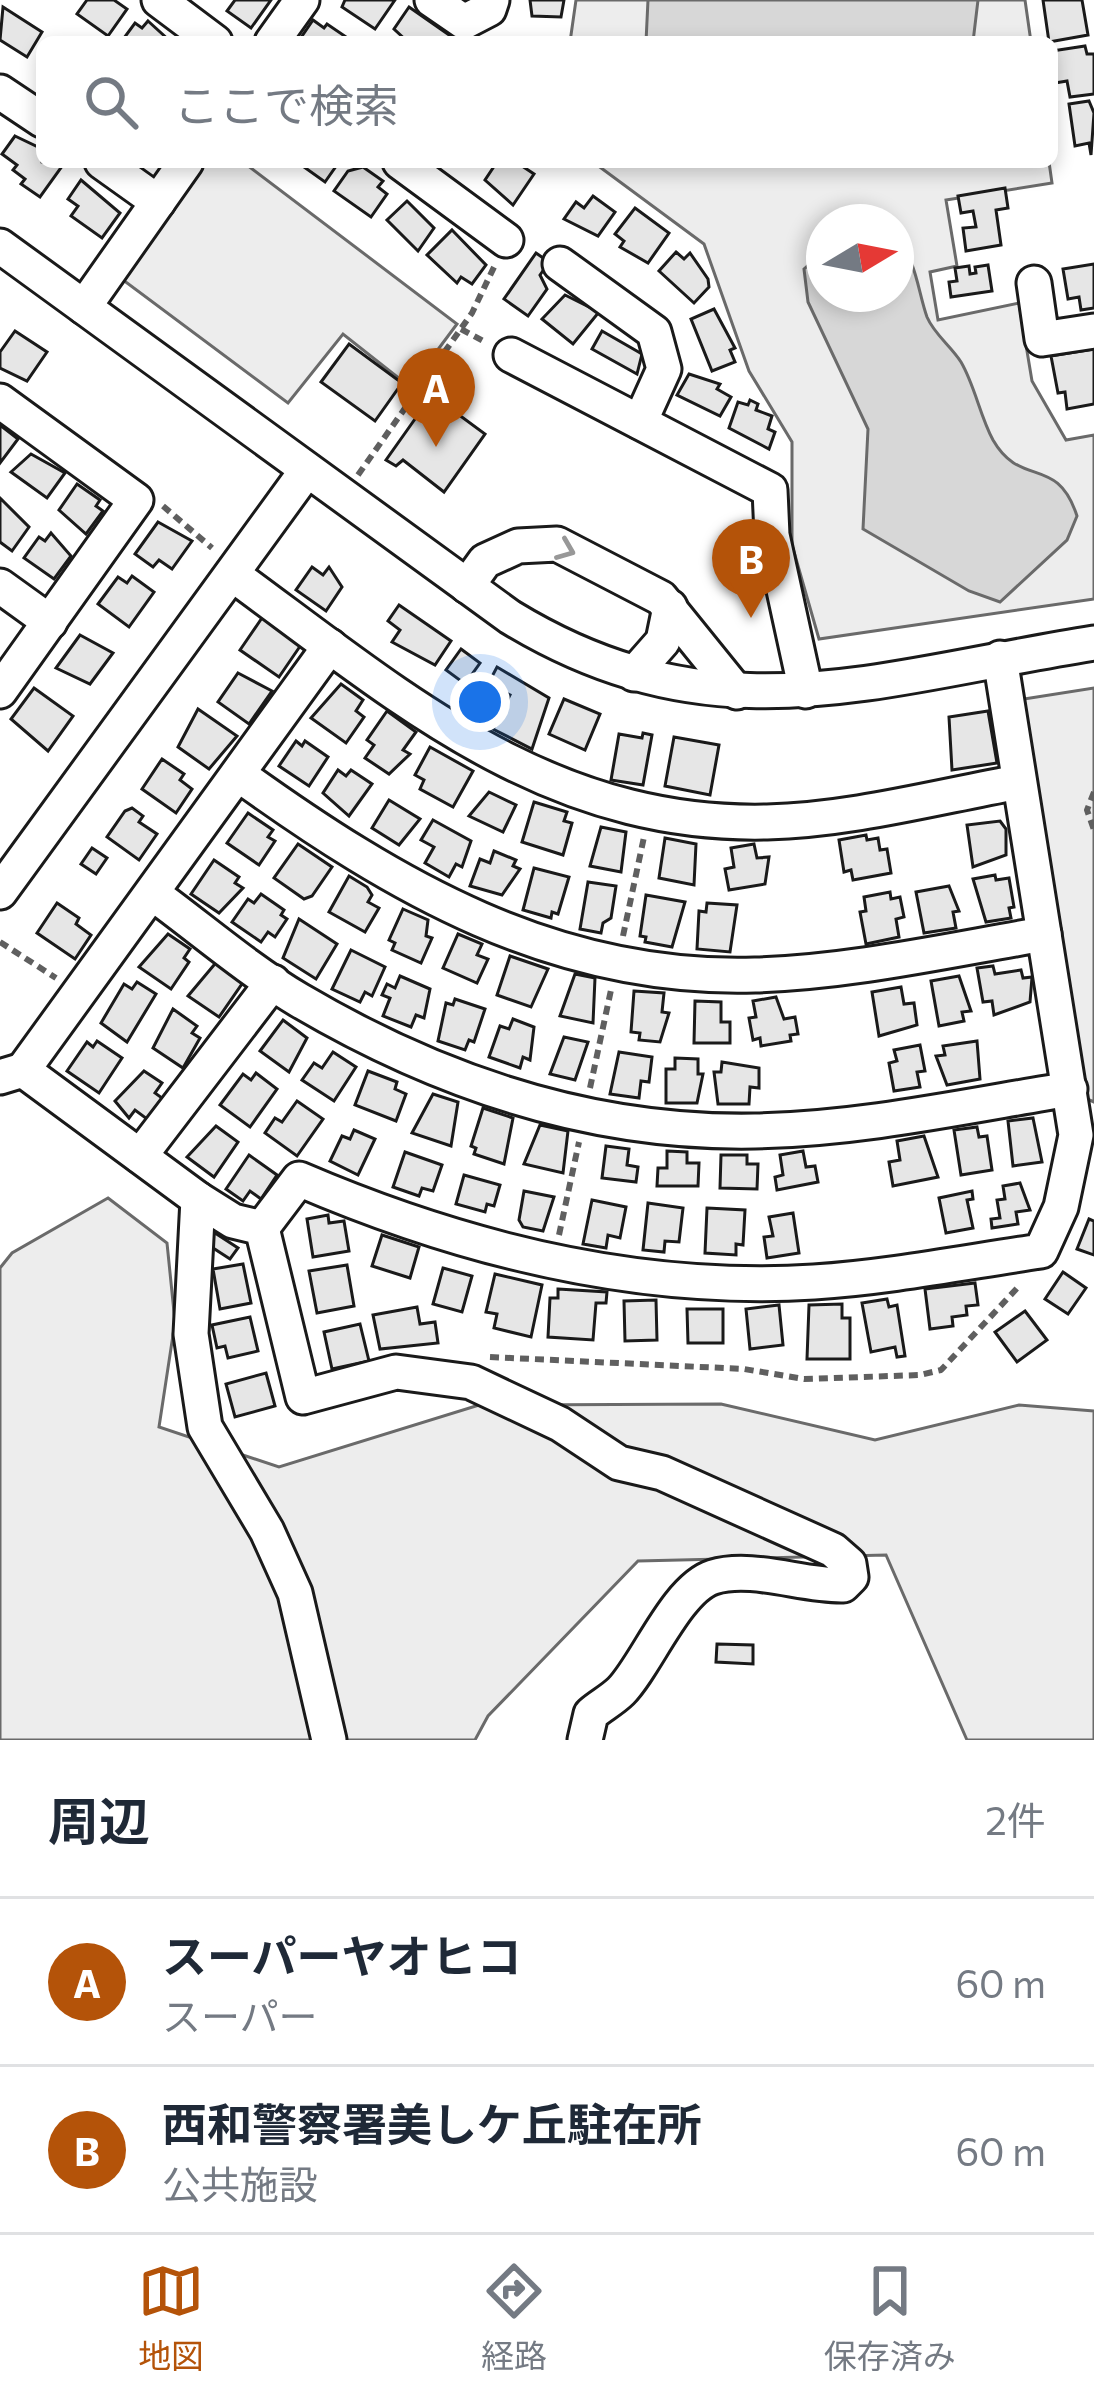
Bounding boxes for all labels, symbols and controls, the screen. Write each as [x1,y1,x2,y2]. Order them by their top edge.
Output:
search box [36,36,1058,168]
icon: search [78,69,144,135]
text: ここで検索 [174,76,399,131]
north arrow [806,204,914,312]
pin: A [397,348,475,447]
pin: B [712,519,790,618]
one-way arrow [554,536,575,560]
your location [450,672,510,732]
text: 周辺 [48,1788,150,1851]
text: 2件 [985,1795,1046,1843]
text: スーパーヤオヒコ [162,1927,522,1982]
text: A [73,1958,101,2006]
text: 60 m [955,1958,1046,2006]
text: スーパー [162,1991,318,2039]
text: 西和警察署美しケ丘駐在所 [162,2095,702,2150]
text: B [74,2126,100,2174]
text: 60 m [955,2126,1046,2174]
text: 公共施設 [162,2159,318,2207]
tab: 地図 [138,2258,204,2378]
tab: 経路 [481,2258,547,2378]
tab: 保存済み [824,2258,956,2378]

